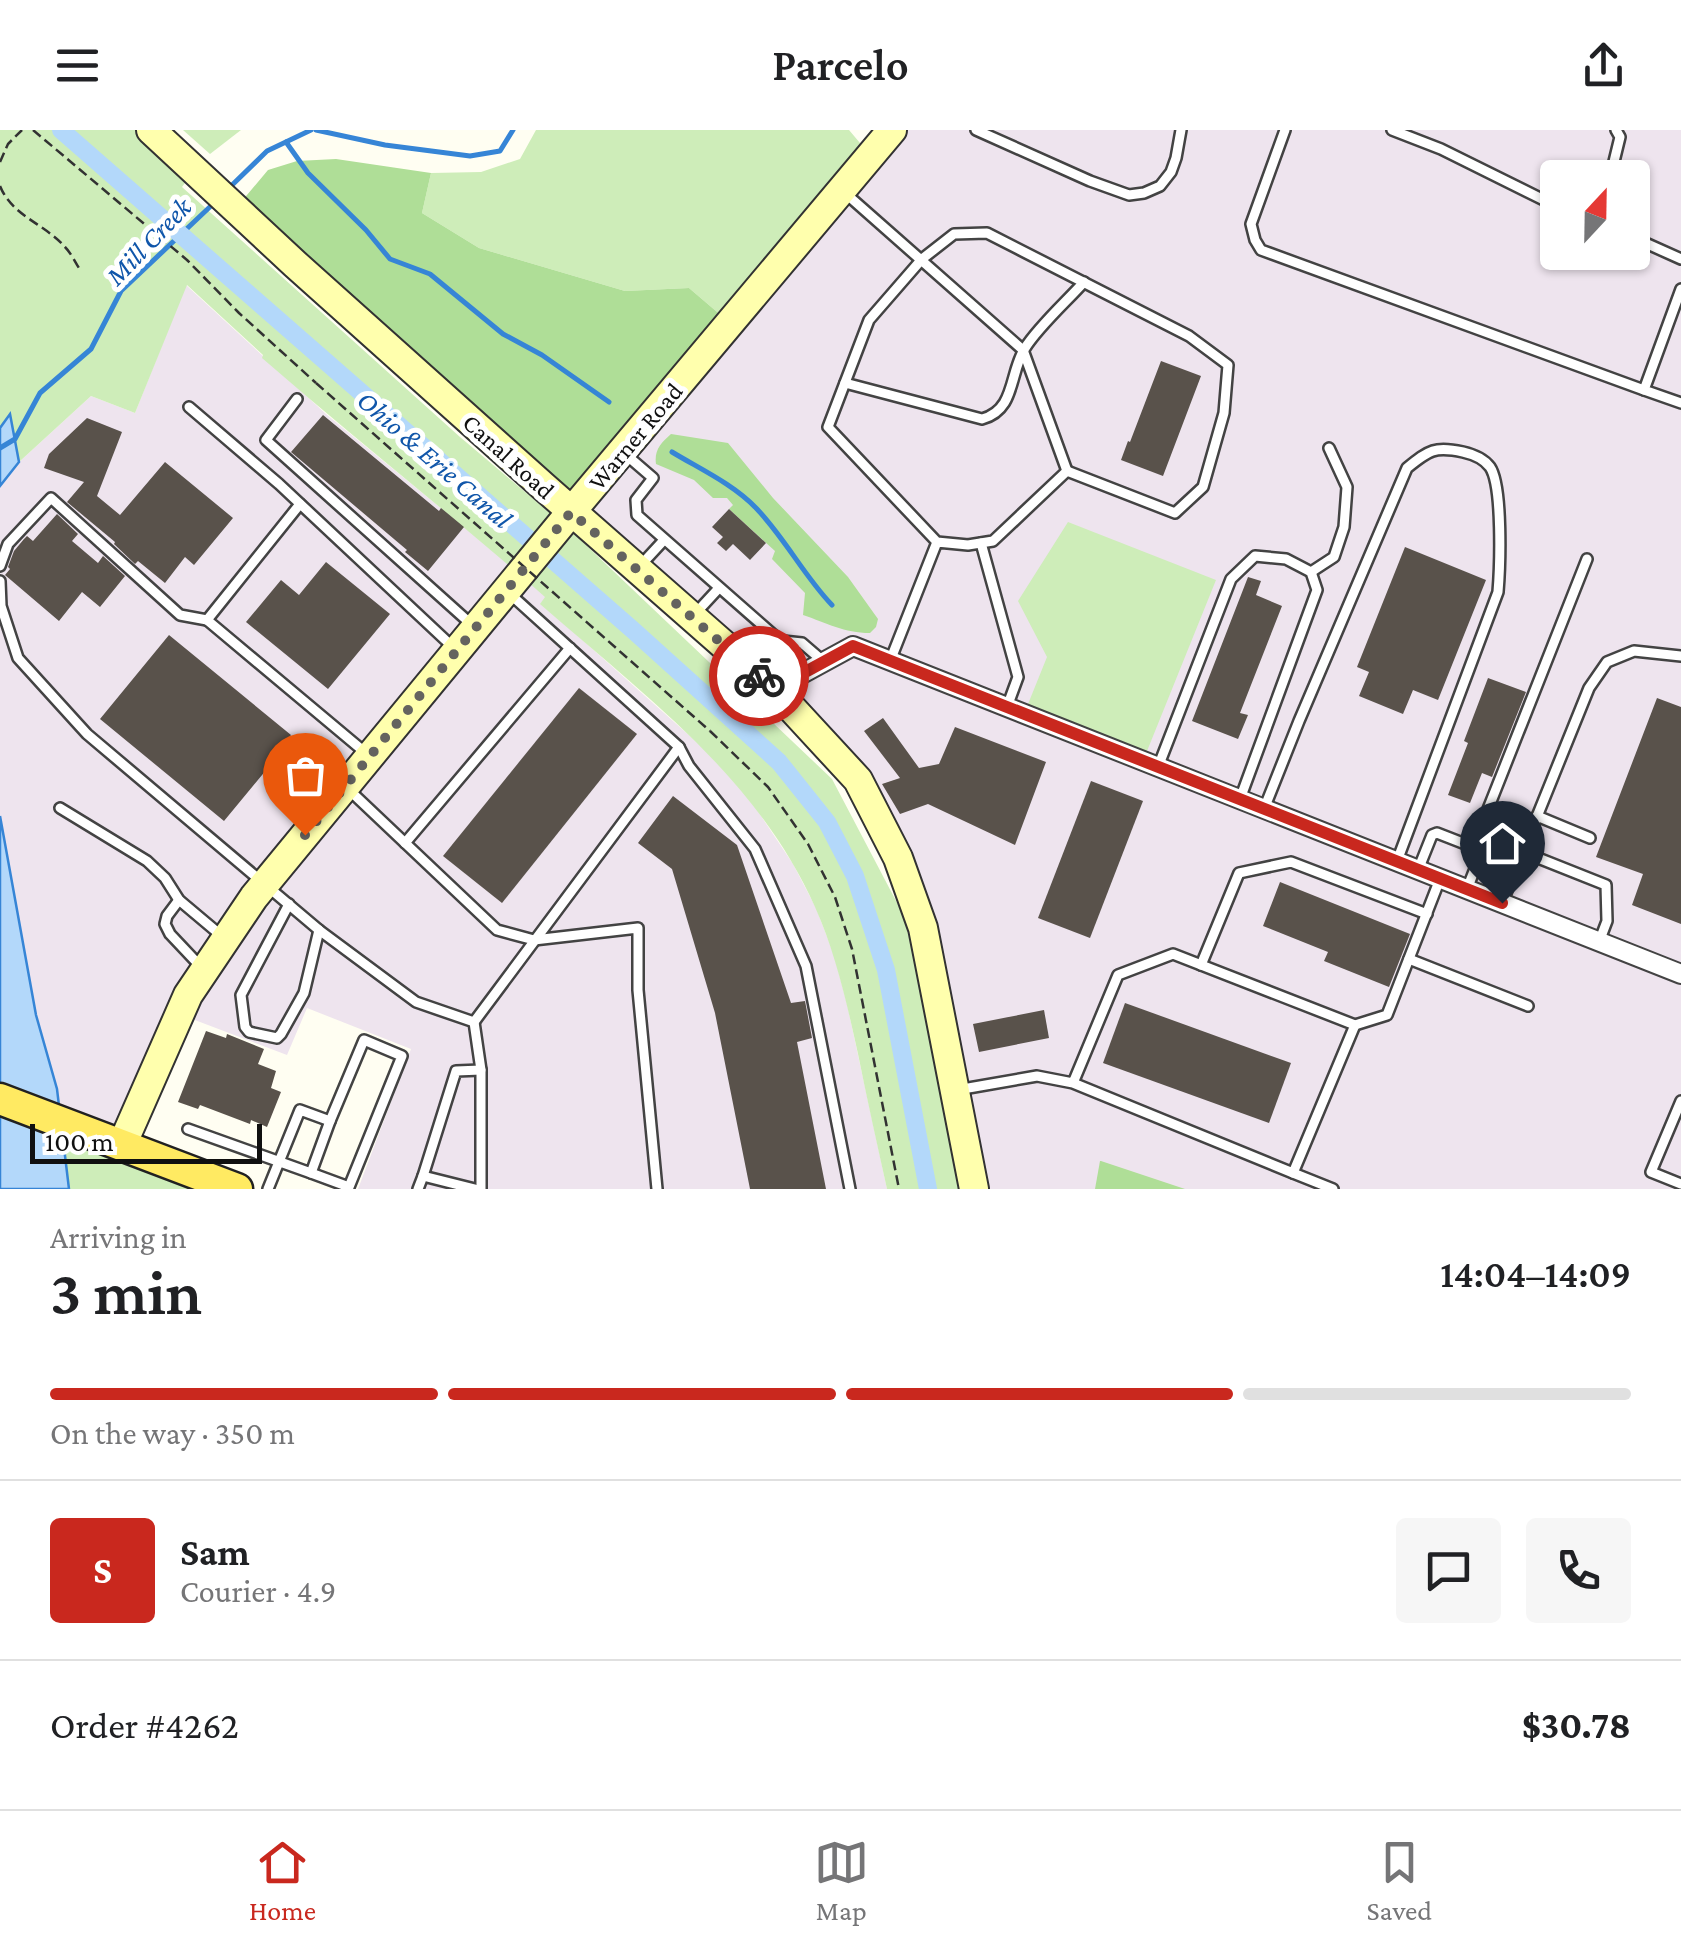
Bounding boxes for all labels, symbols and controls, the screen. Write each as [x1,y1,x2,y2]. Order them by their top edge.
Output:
icon: menu [50,38,105,93]
icon: share [1576,38,1631,93]
text: Parcelo [772,40,909,90]
north arrow [1540,160,1650,270]
map controls [1540,160,1650,270]
water label: Mill Creek [99,190,199,292]
street label: Warner Road [583,377,688,495]
water label: Ohio & Erie Canal [351,384,519,535]
street label: Canal Road [458,408,560,504]
courier [709,626,809,726]
icon: bike [732,649,787,704]
pin [263,733,348,836]
icon: bag [278,748,333,803]
pin [1460,801,1545,904]
icon: home [1475,816,1530,871]
scale bar [30,1119,262,1164]
text: 100 m [45,1126,114,1157]
text: Arriving in [50,1219,187,1255]
text: 14:04–14:09 [1440,1253,1631,1295]
text: 3 min [50,1256,202,1328]
text: On the way · 350 m [50,1415,295,1451]
button: chat [1396,1518,1501,1623]
button: phone [1526,1518,1631,1623]
text: Sam [180,1531,250,1573]
text: S [93,1549,112,1591]
text: Courier · 4.9 [180,1573,336,1609]
text: Order #4262 [50,1704,239,1746]
text: $30.78 [1522,1704,1631,1746]
tab: Home [249,1835,316,1926]
tab: Map [814,1835,869,1926]
tab: Saved [1366,1835,1432,1926]

